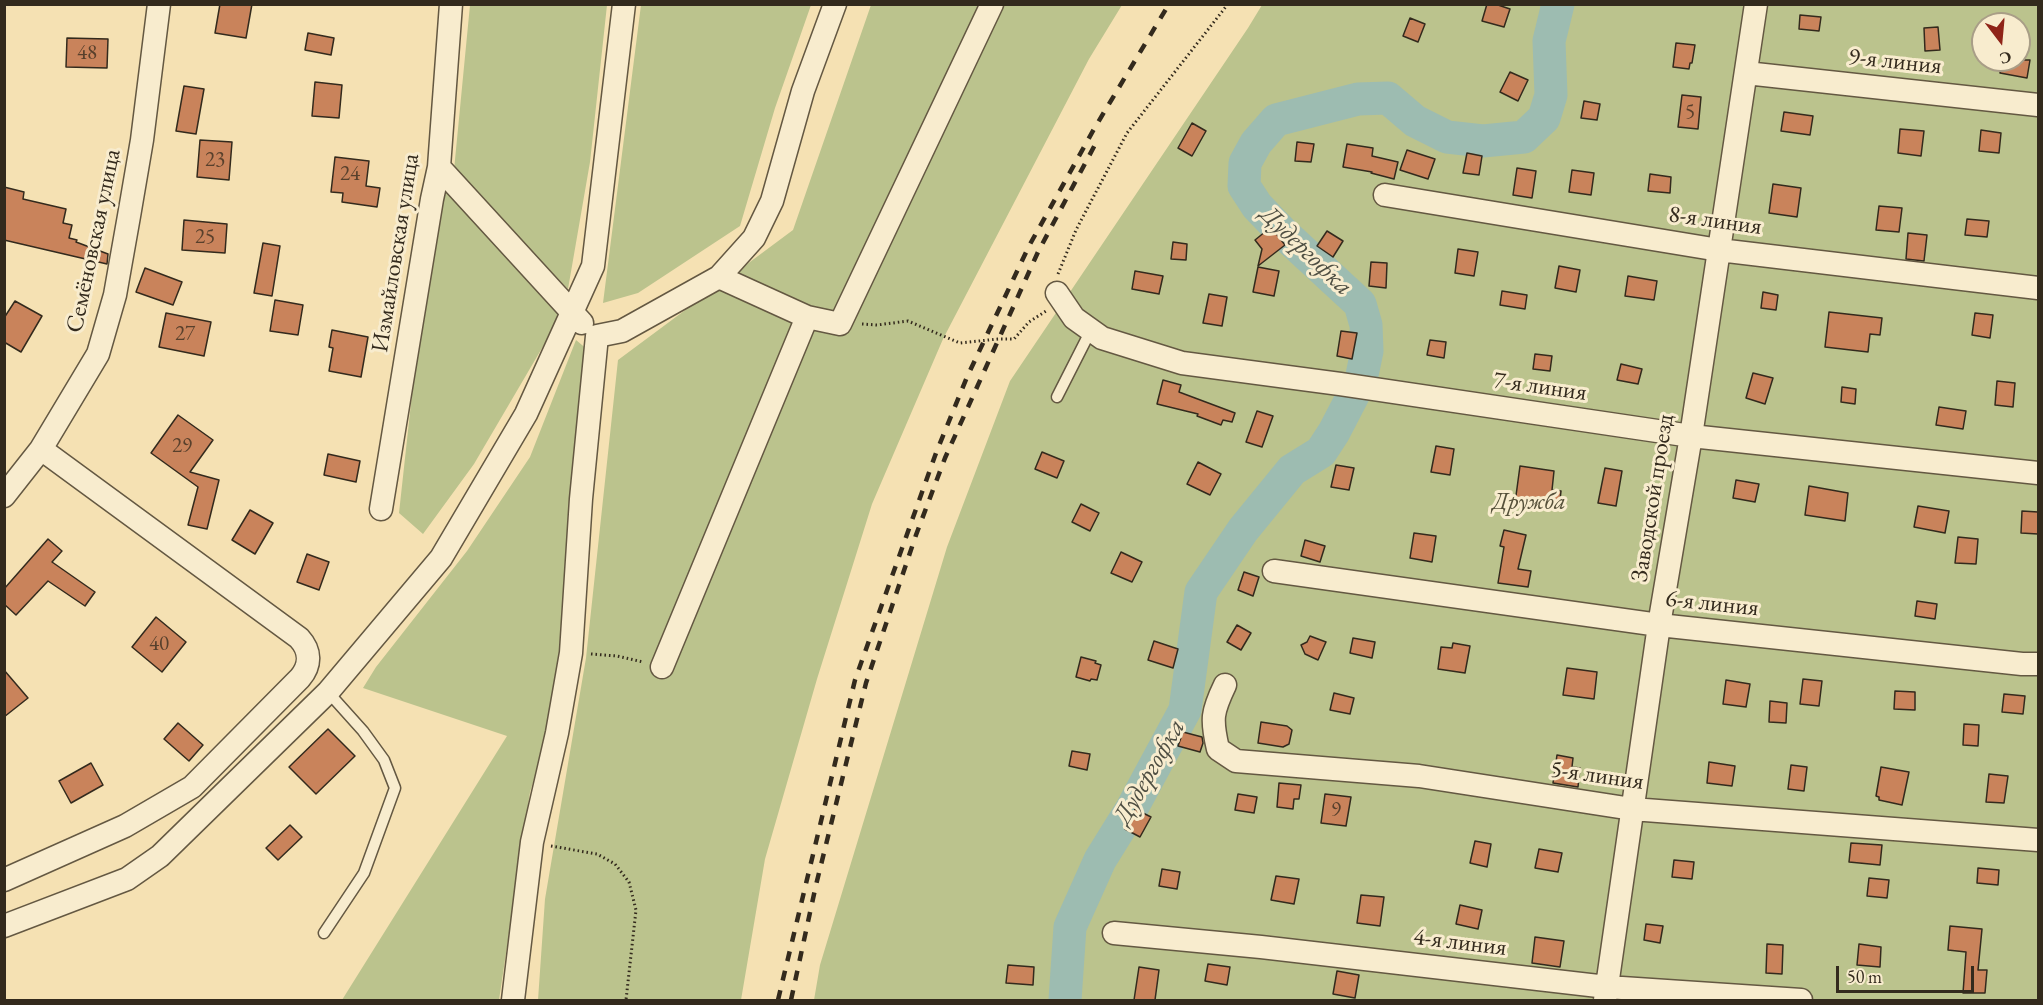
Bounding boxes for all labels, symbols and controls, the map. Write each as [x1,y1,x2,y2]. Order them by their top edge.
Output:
north arrow [1971,12,2031,72]
house number: 48 [77,40,97,66]
street label: 9-я линия [1847,43,1943,81]
text: С [1997,46,2014,70]
house number: 5 [1685,99,1695,125]
street label: Семёновская улица [60,147,128,335]
house number: 23 [205,147,225,173]
street label: Измайловская улица [366,152,426,354]
house number: 24 [340,161,360,187]
water label: Дудергофка [1253,199,1359,303]
street label: 8-я линия [1667,200,1763,242]
house number: 25 [195,224,215,250]
house number: 27 [175,321,195,347]
street label: 7-я линия [1492,366,1588,408]
street label: Заводской проезд [1626,412,1680,584]
house number: 29 [172,433,192,459]
park label: Дружба [1492,488,1566,516]
street label: 6-я линия [1664,585,1760,623]
house number: 40 [149,631,169,657]
water label: Дудергофка [1107,714,1193,830]
street label: 5-я линия [1549,755,1645,797]
house number: 9 [1331,797,1341,823]
street label: 4-я линия [1412,923,1508,963]
scale bar [1839,954,1977,992]
text: 50 m [1847,965,1882,988]

